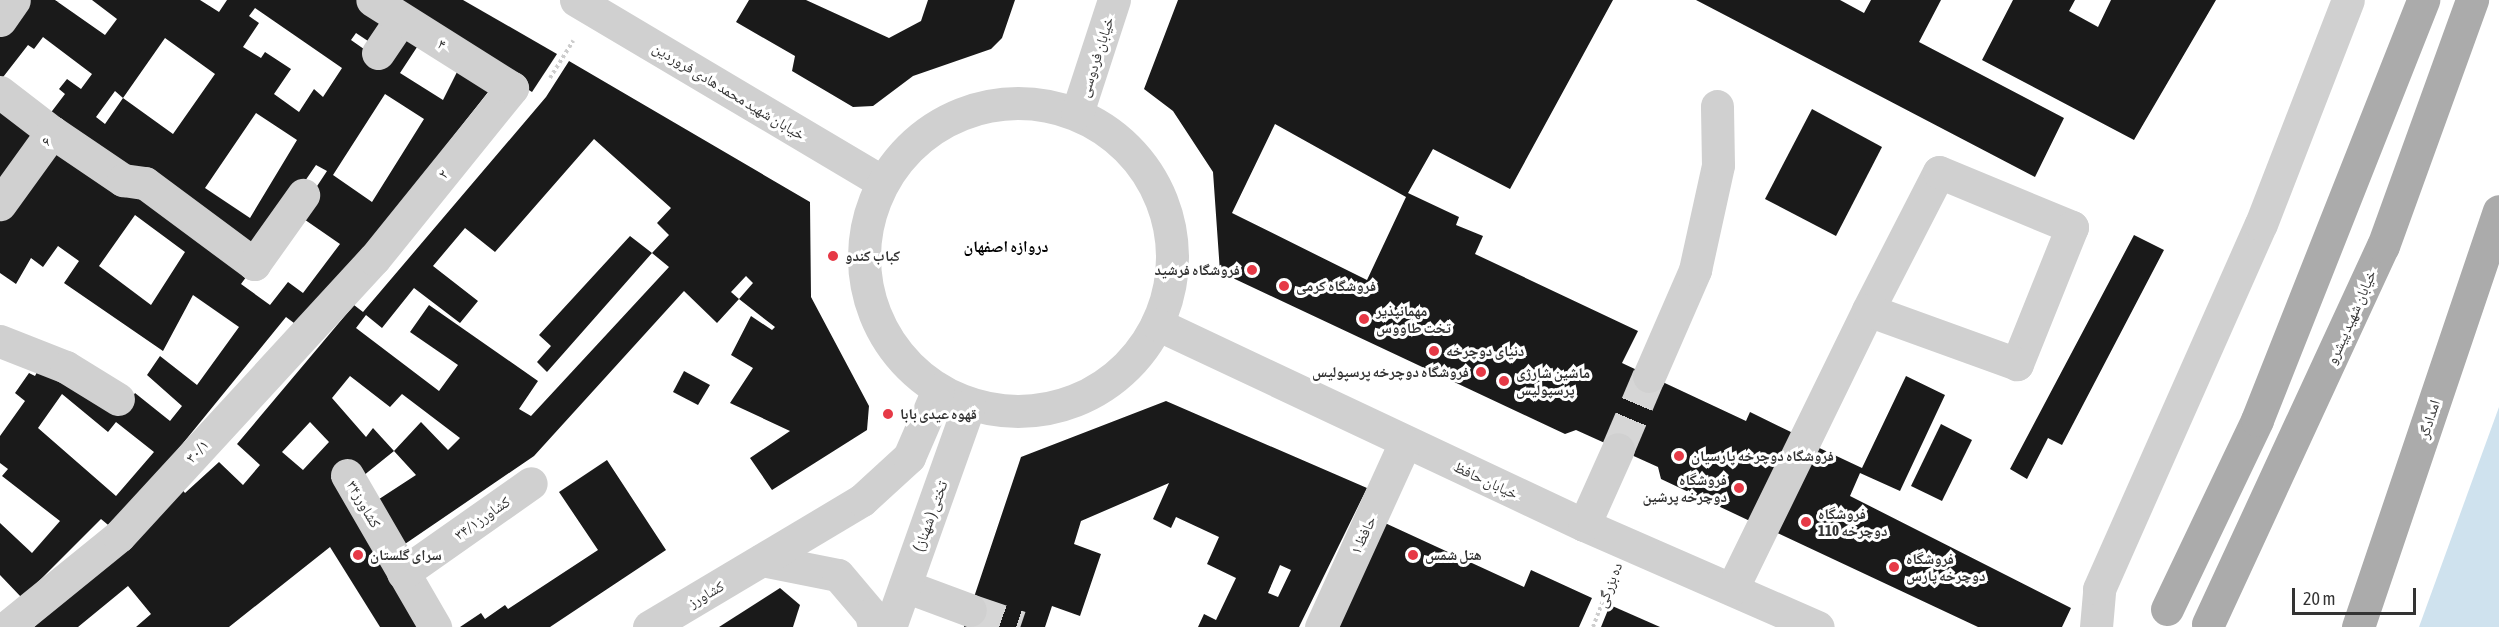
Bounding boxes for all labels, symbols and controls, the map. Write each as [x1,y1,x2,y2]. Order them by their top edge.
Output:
street label: خیابان فردوسی [1075,15,1117,99]
street label: ۴ [434,35,450,53]
street label: خیابان شهید محمد هادی فروردین [650,38,808,144]
street label: ۶ [37,133,55,149]
street label: ۲ [434,166,452,182]
district label: دروازه اصفهان [964,236,1048,256]
place label: کباب کندو [845,247,900,265]
marker: کباب کندو [826,249,840,263]
place label: فروشگاه فرشید [1154,261,1240,279]
marker: فروشگاه فرشید [1245,263,1259,277]
street label: خیابان شهید پیشرو [2322,267,2380,367]
place label: فروشگاه کرمی [1296,277,1376,295]
marker: فروشگاه کرمی [1277,279,1291,293]
place label: مهمانپذیر تخت طاووس [1376,301,1451,336]
marker: مهمانپذیر تخت طاووس [1357,312,1371,326]
place label: دنیای دوچرخه [1446,342,1524,360]
marker: دنیای دوچرخه [1427,344,1441,358]
place label: فروشگاه دوچرخه پرسپولیس [1312,363,1469,381]
place label: ماشین شارژی پرسپولیس [1516,363,1590,398]
marker: فروشگاه دوچرخه پرسپولیس [1474,365,1488,379]
marker: ماشین شارژی پرسپولیس [1497,374,1511,388]
street label: امدادگر [2414,397,2444,441]
place label: قهوه عیدی بابا [900,405,977,423]
marker: قهوه عیدی بابا [881,407,895,421]
street label: ۳۰/۱ [182,436,212,466]
place label: فروشگاه دوچرخه پارسیان [1691,447,1834,465]
marker: فروشگاه دوچرخه پارسیان [1672,449,1686,463]
street label: خیابان حافظ [1451,457,1521,503]
place label: فروشگاه دوچرخه پرشین [1643,470,1727,505]
street label: کشاورز۳۴ [343,477,385,531]
street label: تختی ( شهناز ) [909,478,951,554]
marker: فروشگاه دوچرخه پرشین [1732,481,1746,495]
street label: کشاورز۳۴/۱ [451,492,513,544]
place label: فروشگاه دوچرخه 110 [1818,504,1888,539]
street label: حافظ ۱ [1346,513,1380,557]
marker: فروشگاه دوچرخه 110 [1799,515,1813,529]
place label: سرای گلستان [370,546,442,564]
place label: هتل شمس [1425,546,1482,564]
marker: سرای گلستان [351,548,365,562]
marker: هتل شمس [1406,548,1420,562]
place label: فروشگاه دوچرخه پارس [1906,549,1985,584]
street label: ده بزرگی [1592,560,1626,610]
marker: فروشگاه دوچرخه پارس [1887,560,1901,574]
scale bar [2295,576,2420,614]
street label: کشاورز [685,577,727,611]
text: 20 m [2303,588,2335,609]

